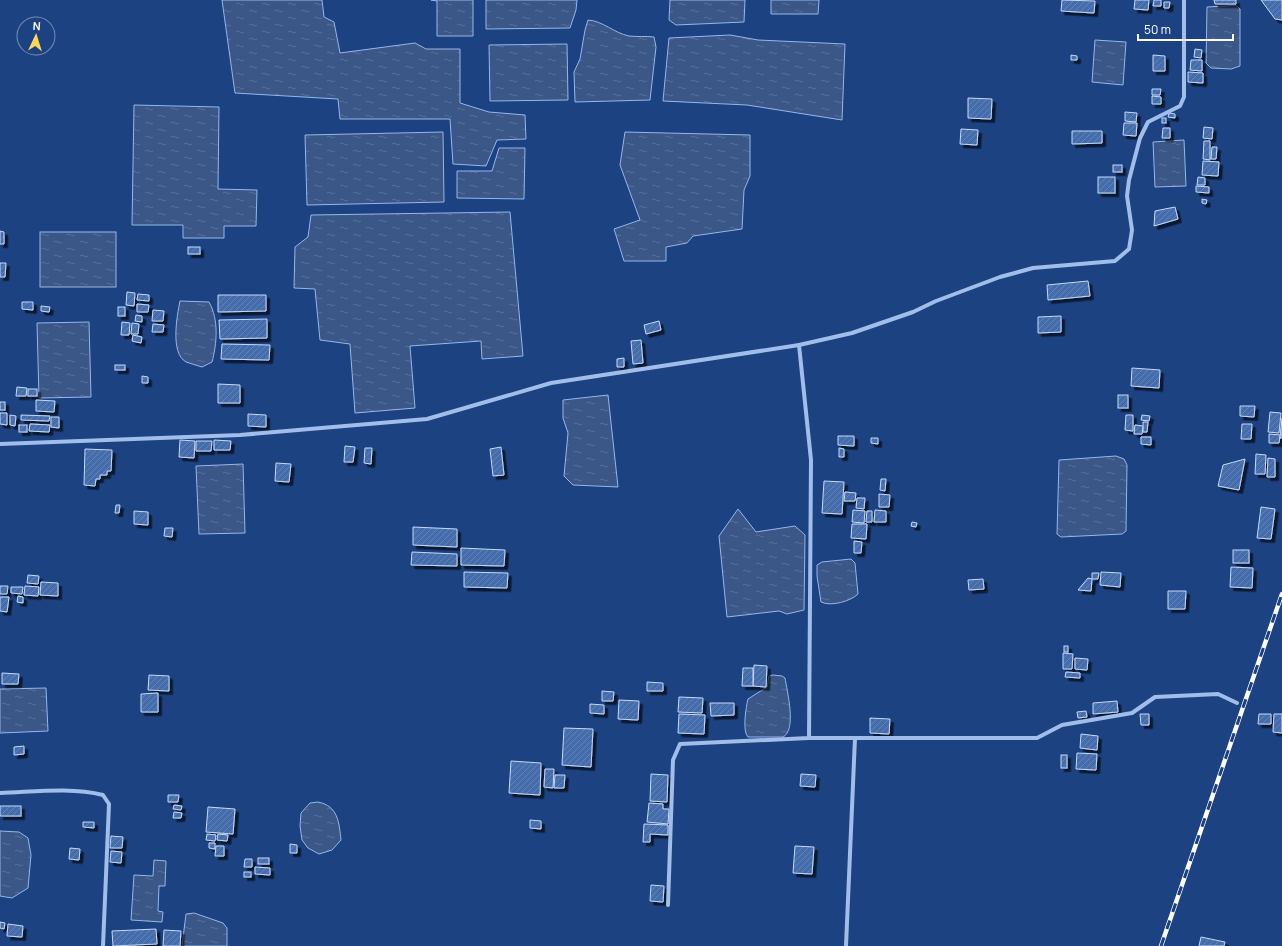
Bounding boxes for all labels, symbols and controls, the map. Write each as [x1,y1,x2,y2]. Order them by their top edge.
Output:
north arrow [16,16,56,56]
scale bar [1138,16,1233,42]
text: N [32,18,41,33]
text: 50 m [1144,21,1171,38]

